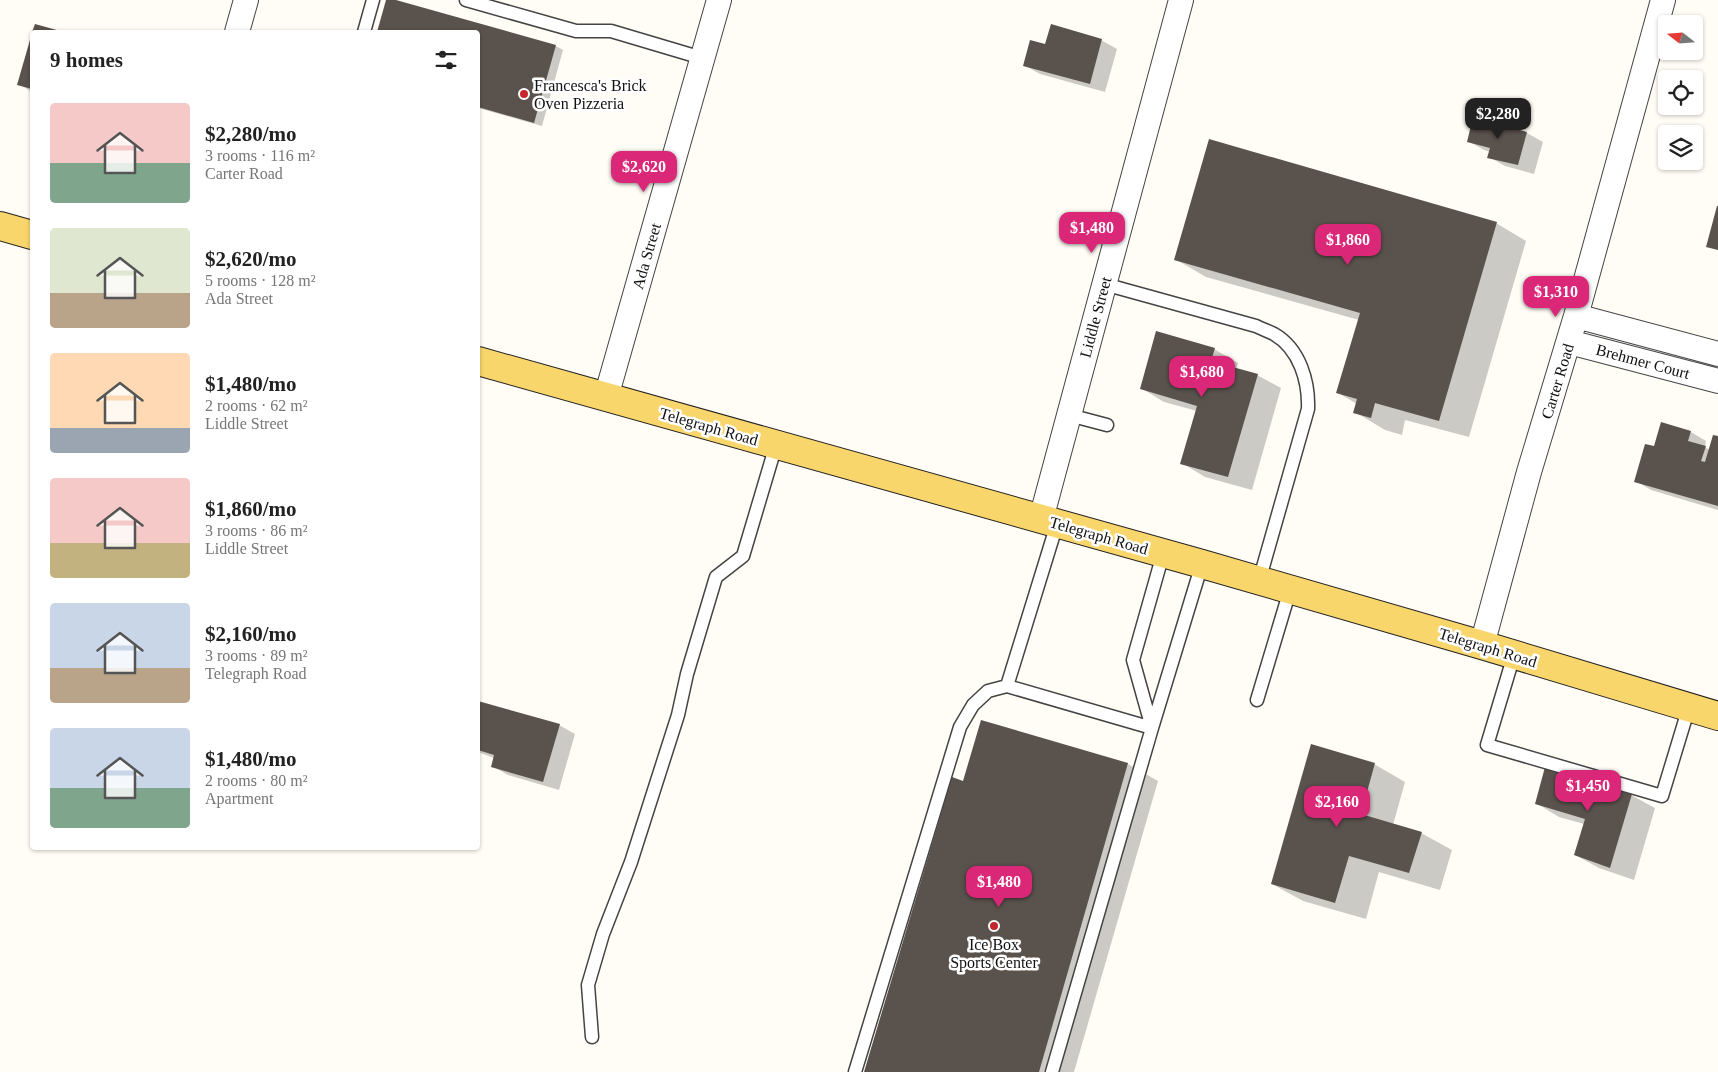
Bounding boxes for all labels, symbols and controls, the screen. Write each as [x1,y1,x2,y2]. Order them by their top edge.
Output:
north arrow [1658,15,1702,60]
map controls [1658,15,1703,170]
icon: filters [432,46,460,74]
text: 9 homes [50,48,123,72]
button: locate [1658,70,1703,115]
place label: Francesca's Brick Oven Pizzeria [534,77,647,112]
marker: Francesca's Brick Oven Pizzeria [518,88,530,100]
pin: $2,280 [1457,98,1539,140]
text: $2,280 [1476,105,1520,122]
text: $2,280/mo [205,122,297,146]
icon: home [90,123,150,183]
button: layers [1658,125,1703,170]
text: 3 rooms · 116 m² [205,147,315,164]
pin: $2,620 [603,150,685,193]
text: $2,620 [622,158,666,175]
text: Carter Road [205,165,283,182]
pin: $1,480 [1051,212,1133,254]
text: $1,480 [1070,219,1114,236]
street label: Ada Street [629,221,664,291]
pin: $1,860 [1307,224,1389,266]
text: $1,860 [1326,231,1370,248]
text: $2,620/mo [205,247,297,271]
icon: home [90,248,150,308]
text: 5 rooms · 128 m² [205,272,316,289]
street label: Liddle Street [1077,274,1115,359]
pin: $1,310 [1515,276,1597,318]
text: $1,310 [1534,283,1578,300]
text: Ada Street [205,290,273,307]
street label: Carter Road [1538,341,1577,421]
street label: Brehmer Court [1594,341,1692,382]
pin: $1,680 [1161,356,1243,398]
text: $1,680 [1180,363,1224,380]
text: $1,480/mo [205,372,297,396]
icon: home [90,373,150,433]
text: 2 rooms · 62 m² [205,397,308,414]
street label: Telegraph Road [657,404,760,450]
text: Liddle Street [205,415,288,432]
text: $1,860/mo [205,497,297,521]
icon: home [90,498,150,558]
street label: Telegraph Road [1047,513,1150,559]
text: 3 rooms · 86 m² [205,522,308,539]
text: Liddle Street [205,540,288,557]
text: $2,160/mo [205,622,297,646]
icon: home [90,623,150,683]
street label: Telegraph Road [1437,625,1539,671]
text: 3 rooms · 89 m² [205,647,308,664]
text: Telegraph Road [205,665,307,682]
text: $1,480/mo [205,747,297,771]
icon: home [90,748,150,808]
pin: $1,450 [1547,770,1629,812]
text: 2 rooms · 80 m² [205,772,308,789]
text: $1,450 [1566,777,1610,794]
pin: $2,160 [1296,786,1378,828]
text: Apartment [205,790,273,807]
text: $2,160 [1315,793,1359,810]
pin: $1,480 [958,866,1040,908]
text: $1,480 [977,873,1021,890]
marker: Ice Box Sports Center [988,920,1000,932]
place label: Ice Box Sports Center [950,936,1038,972]

